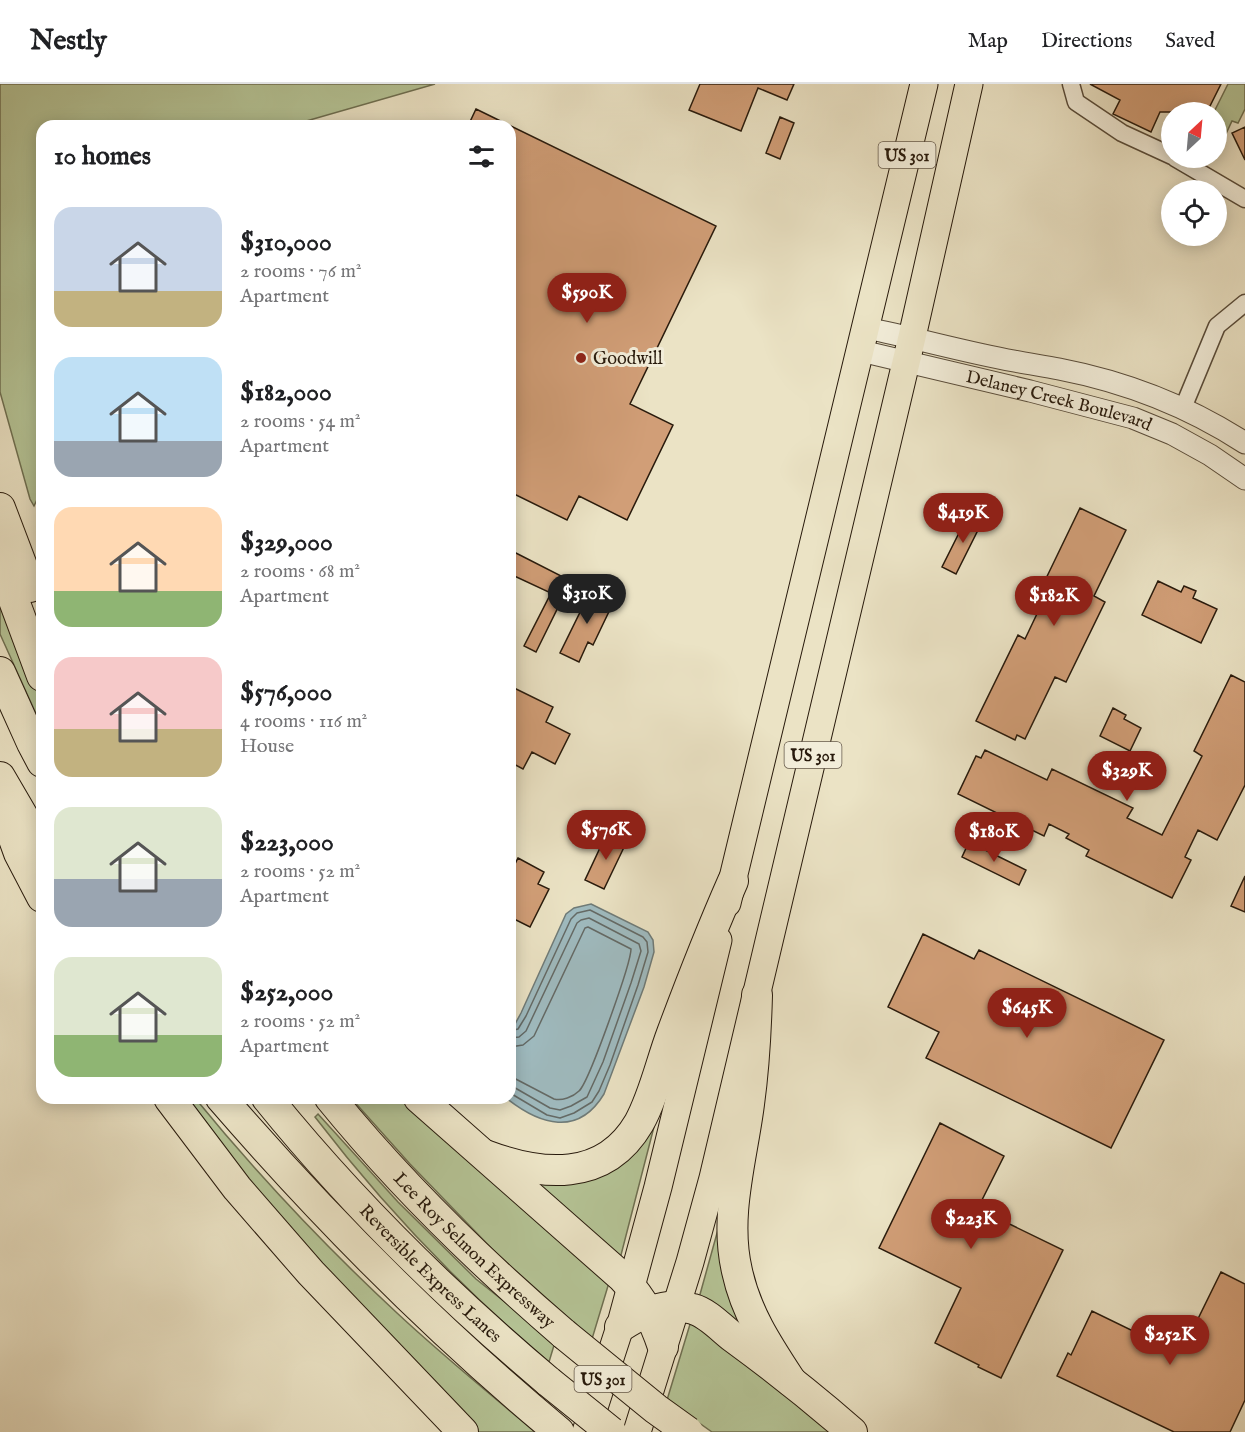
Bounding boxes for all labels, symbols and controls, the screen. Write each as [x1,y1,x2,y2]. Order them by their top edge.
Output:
text: Nestly [30,24,107,59]
text: Map [968,28,1008,55]
text: Directions [1041,28,1132,55]
text: Saved [1165,28,1215,55]
north arrow [1161,102,1227,168]
map controls [1161,102,1227,246]
text: 10 homes [54,140,151,173]
icon: filters [465,140,498,173]
road number: US 301 [878,142,936,168]
button: locate [1161,180,1227,246]
text: $310,000 [240,226,332,259]
icon: home [102,231,174,303]
text: 2 rooms · 76 m² [240,259,361,284]
pin: $590K [545,273,629,324]
text: $590K [561,280,613,305]
text: Apartment [240,284,329,309]
place label: Goodwill [593,348,663,371]
marker: Goodwill [574,351,588,365]
street label: Delaney Creek Boulevard [963,366,1155,438]
text: $182,000 [240,376,332,409]
icon: home [102,381,174,453]
text: 2 rooms · 54 m² [240,409,361,434]
text: Apartment [240,434,329,459]
pin: $419K [921,493,1005,544]
text: $419K [937,500,989,525]
text: $329,000 [240,526,333,559]
icon: home [102,531,174,603]
text: 2 rooms · 68 m² [240,559,360,584]
pin: $310K [545,574,629,625]
pin: $182K [1012,576,1096,627]
text: $310K [562,581,612,606]
text: $182K [1029,583,1079,608]
text: Apartment [240,584,329,609]
text: $576,000 [240,676,332,709]
icon: home [102,681,174,753]
text: 4 rooms · 116 m² [240,709,367,734]
text: House [240,734,294,759]
road number: US 301 [784,742,842,768]
pin: $329K [1085,751,1169,802]
text: $329K [1101,758,1153,783]
pin: $576K [564,810,648,861]
pin: $180K [952,812,1036,863]
text: $576K [581,817,631,842]
text: $180K [969,819,1019,844]
text: $223,000 [240,826,334,859]
icon: home [102,831,174,903]
text: 2 rooms · 52 m² [240,859,360,884]
text: Apartment [240,884,329,909]
text: $252,000 [240,976,333,1009]
icon: home [102,981,174,1053]
pin: $645K [985,988,1069,1039]
text: $645K [1002,995,1052,1020]
text: 2 rooms · 52 m² [240,1009,360,1034]
text: Apartment [240,1034,329,1059]
street label: Lee Roy Selmon Expressway [388,1168,559,1334]
pin: $223K [929,1199,1013,1250]
street label: Reversible Express Lanes [353,1200,506,1348]
text: $223K [945,1206,997,1231]
pin: $252K [1128,1315,1212,1366]
text: $252K [1144,1322,1196,1347]
road number: US 301 [574,1366,632,1392]

